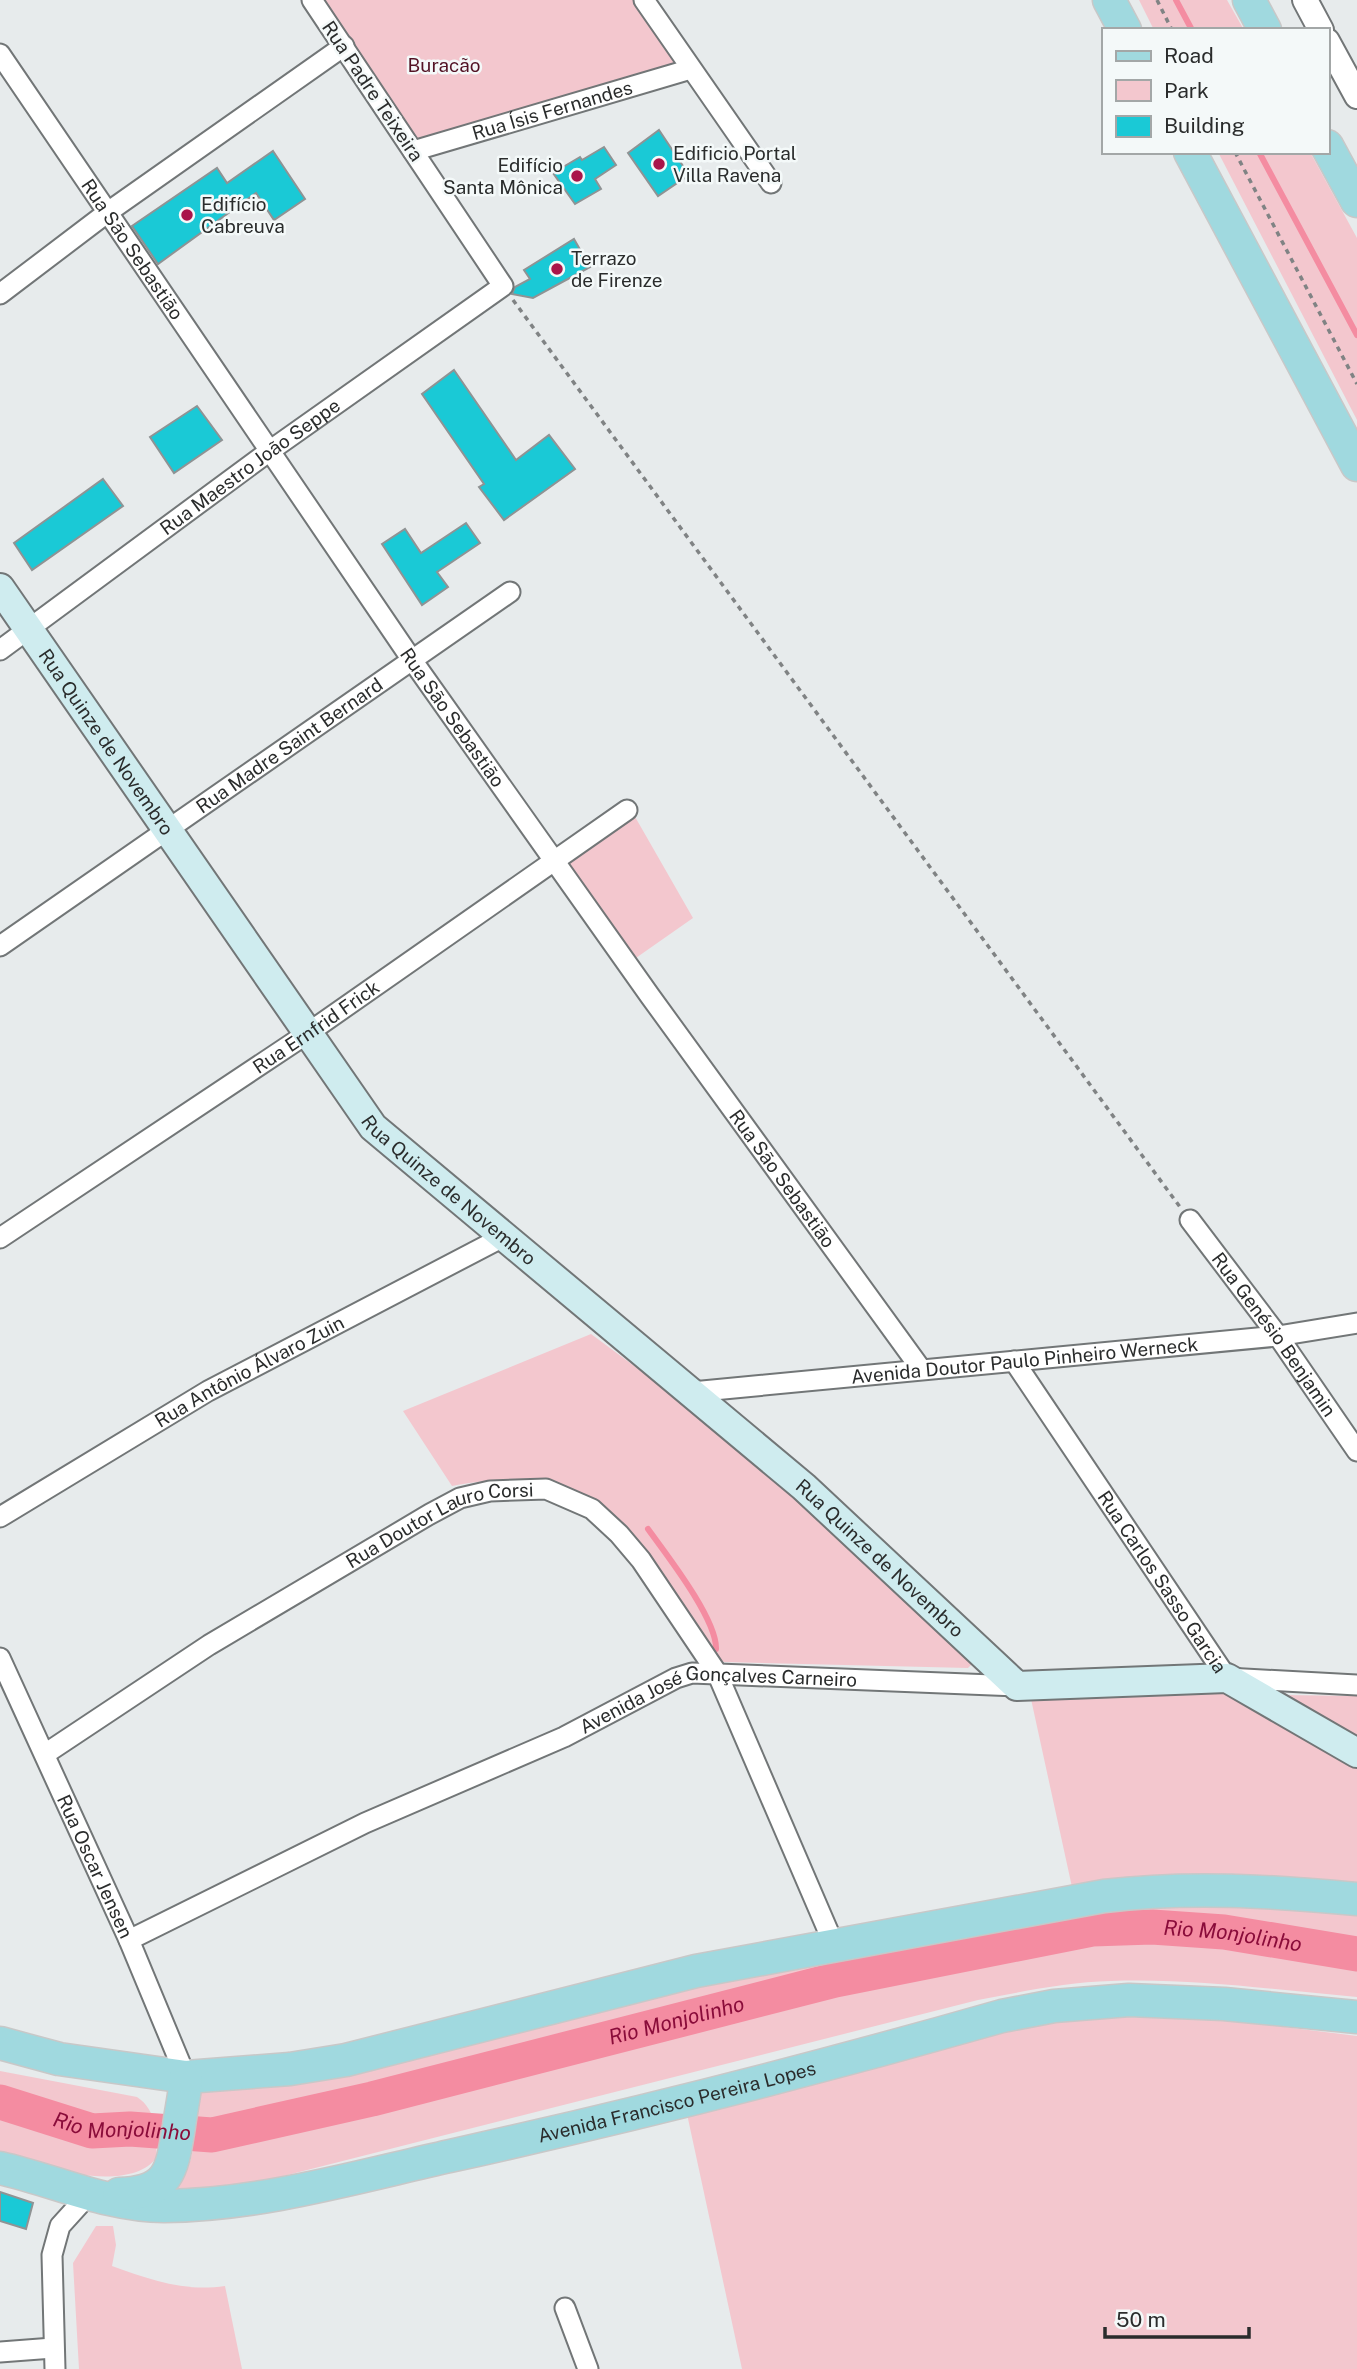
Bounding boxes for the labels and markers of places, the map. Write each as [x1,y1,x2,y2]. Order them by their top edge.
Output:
place label: Edificio Portal Villa Ravena [673,142,797,186]
place label: Edifício Santa Mônica [443,154,563,198]
marker: Edificio Portal Villa Ravena [651,156,667,172]
marker: Edifício Santa Mônica [569,168,585,184]
place label: Edifício Cabreuva [201,193,285,237]
marker: Edifício Cabreuva [179,207,195,223]
place label: Terrazo de Firenze [571,247,663,291]
marker: Terrazo de Firenze [549,261,565,277]

